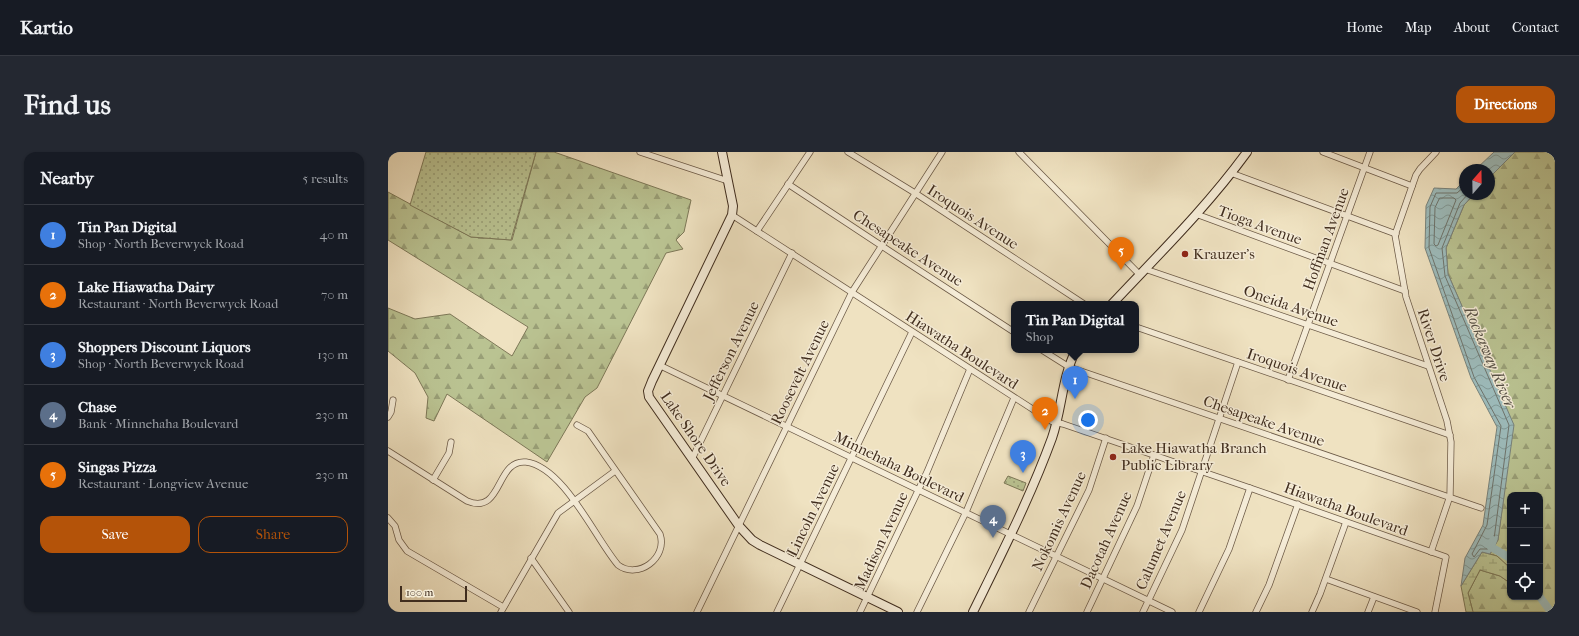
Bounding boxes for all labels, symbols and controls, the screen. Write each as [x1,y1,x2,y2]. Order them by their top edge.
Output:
text: Kartio [20,17,73,39]
text: Home [1346,19,1383,36]
text: Map [1405,19,1432,36]
text: About [1454,19,1490,36]
text: Contact [1512,19,1559,36]
button: Directions [1456,86,1555,123]
text: Find us [24,88,111,121]
north arrow [1459,164,1495,200]
text: Nearby [40,168,94,188]
text: 5 results [303,171,348,186]
street label: Iroquois Avenue [924,181,1022,253]
street label: Hoffman Avenue [1299,185,1353,293]
street label: Tioga Avenue [1215,201,1305,249]
street label: Chesapeake Avenue [850,206,967,291]
text: Tin Pan Digital [78,218,177,236]
text: 1 [51,227,55,242]
text: 40 m [320,227,348,242]
text: Shop · North Beverwyck Road [78,236,244,251]
pin: 5 [1108,237,1134,270]
place label: Krauzer's [1193,245,1255,263]
marker: Krauzer's [1180,249,1190,259]
text: Lake Hiawatha Dairy [78,278,214,296]
street label: Oneida Avenue [1241,281,1341,331]
text: 2 [50,287,56,302]
text: 70 m [321,287,348,302]
text: Restaurant · North Beverwyck Road [78,296,278,311]
street label: Jefferson Avenue [699,298,763,405]
popup [1011,301,1139,353]
water label: Rockaway River [1460,302,1521,413]
street label: River Drive [1414,306,1454,384]
street label: Hiawatha Boulevard [902,307,1022,394]
text: Tin Pan Digital [1026,311,1124,329]
street label: Roosevelt Avenue [767,316,833,427]
text: Shop [1026,329,1053,344]
text: Shoppers Discount Liquors [78,338,251,356]
street label: Iroquois Avenue [1244,344,1350,396]
text: 3 [50,347,56,362]
text: 130 m [317,347,348,362]
text: Shop · North Beverwyck Road [78,356,244,371]
pin: 1 [1062,366,1088,399]
street label: Lake Shore Drive [657,388,736,490]
street label: Chesapeake Avenue [1201,392,1328,450]
pin: 2 [1032,397,1058,430]
text: Chase [78,398,116,416]
text: 4 [49,407,57,422]
text: 230 m [315,407,348,422]
your location [1078,410,1098,430]
text: Bank · Minnehaha Boulevard [78,416,238,431]
street label: Minnehaha Boulevard [831,428,968,507]
place label: Lake Hiawatha Branch Public Library [1121,439,1267,474]
pin: 3 [1010,440,1036,473]
marker: Lake Hiawatha Branch Public Library [1108,452,1118,462]
text: Singas Pizza [78,458,156,476]
street label: Lincoln Avenue [783,460,843,559]
text: 5 [50,467,56,482]
text: 230 m [315,467,348,482]
street label: Nokomis Avenue [1028,468,1090,574]
text: Restaurant · Longview Avenue [78,476,248,491]
street label: Hiawatha Boulevard [1282,478,1411,540]
street label: Calumet Avenue [1132,487,1190,592]
street label: Madison Avenue [850,488,912,593]
street label: Dacotah Avenue [1076,488,1136,592]
map controls [1507,492,1543,600]
button: + [1507,492,1543,528]
pin: 4 [980,505,1006,538]
button: Save [40,516,190,553]
button: Share [198,516,348,553]
button: − [1507,528,1543,564]
button: locate [1507,564,1543,600]
scale bar [400,584,467,603]
text: 100 m [406,586,434,599]

